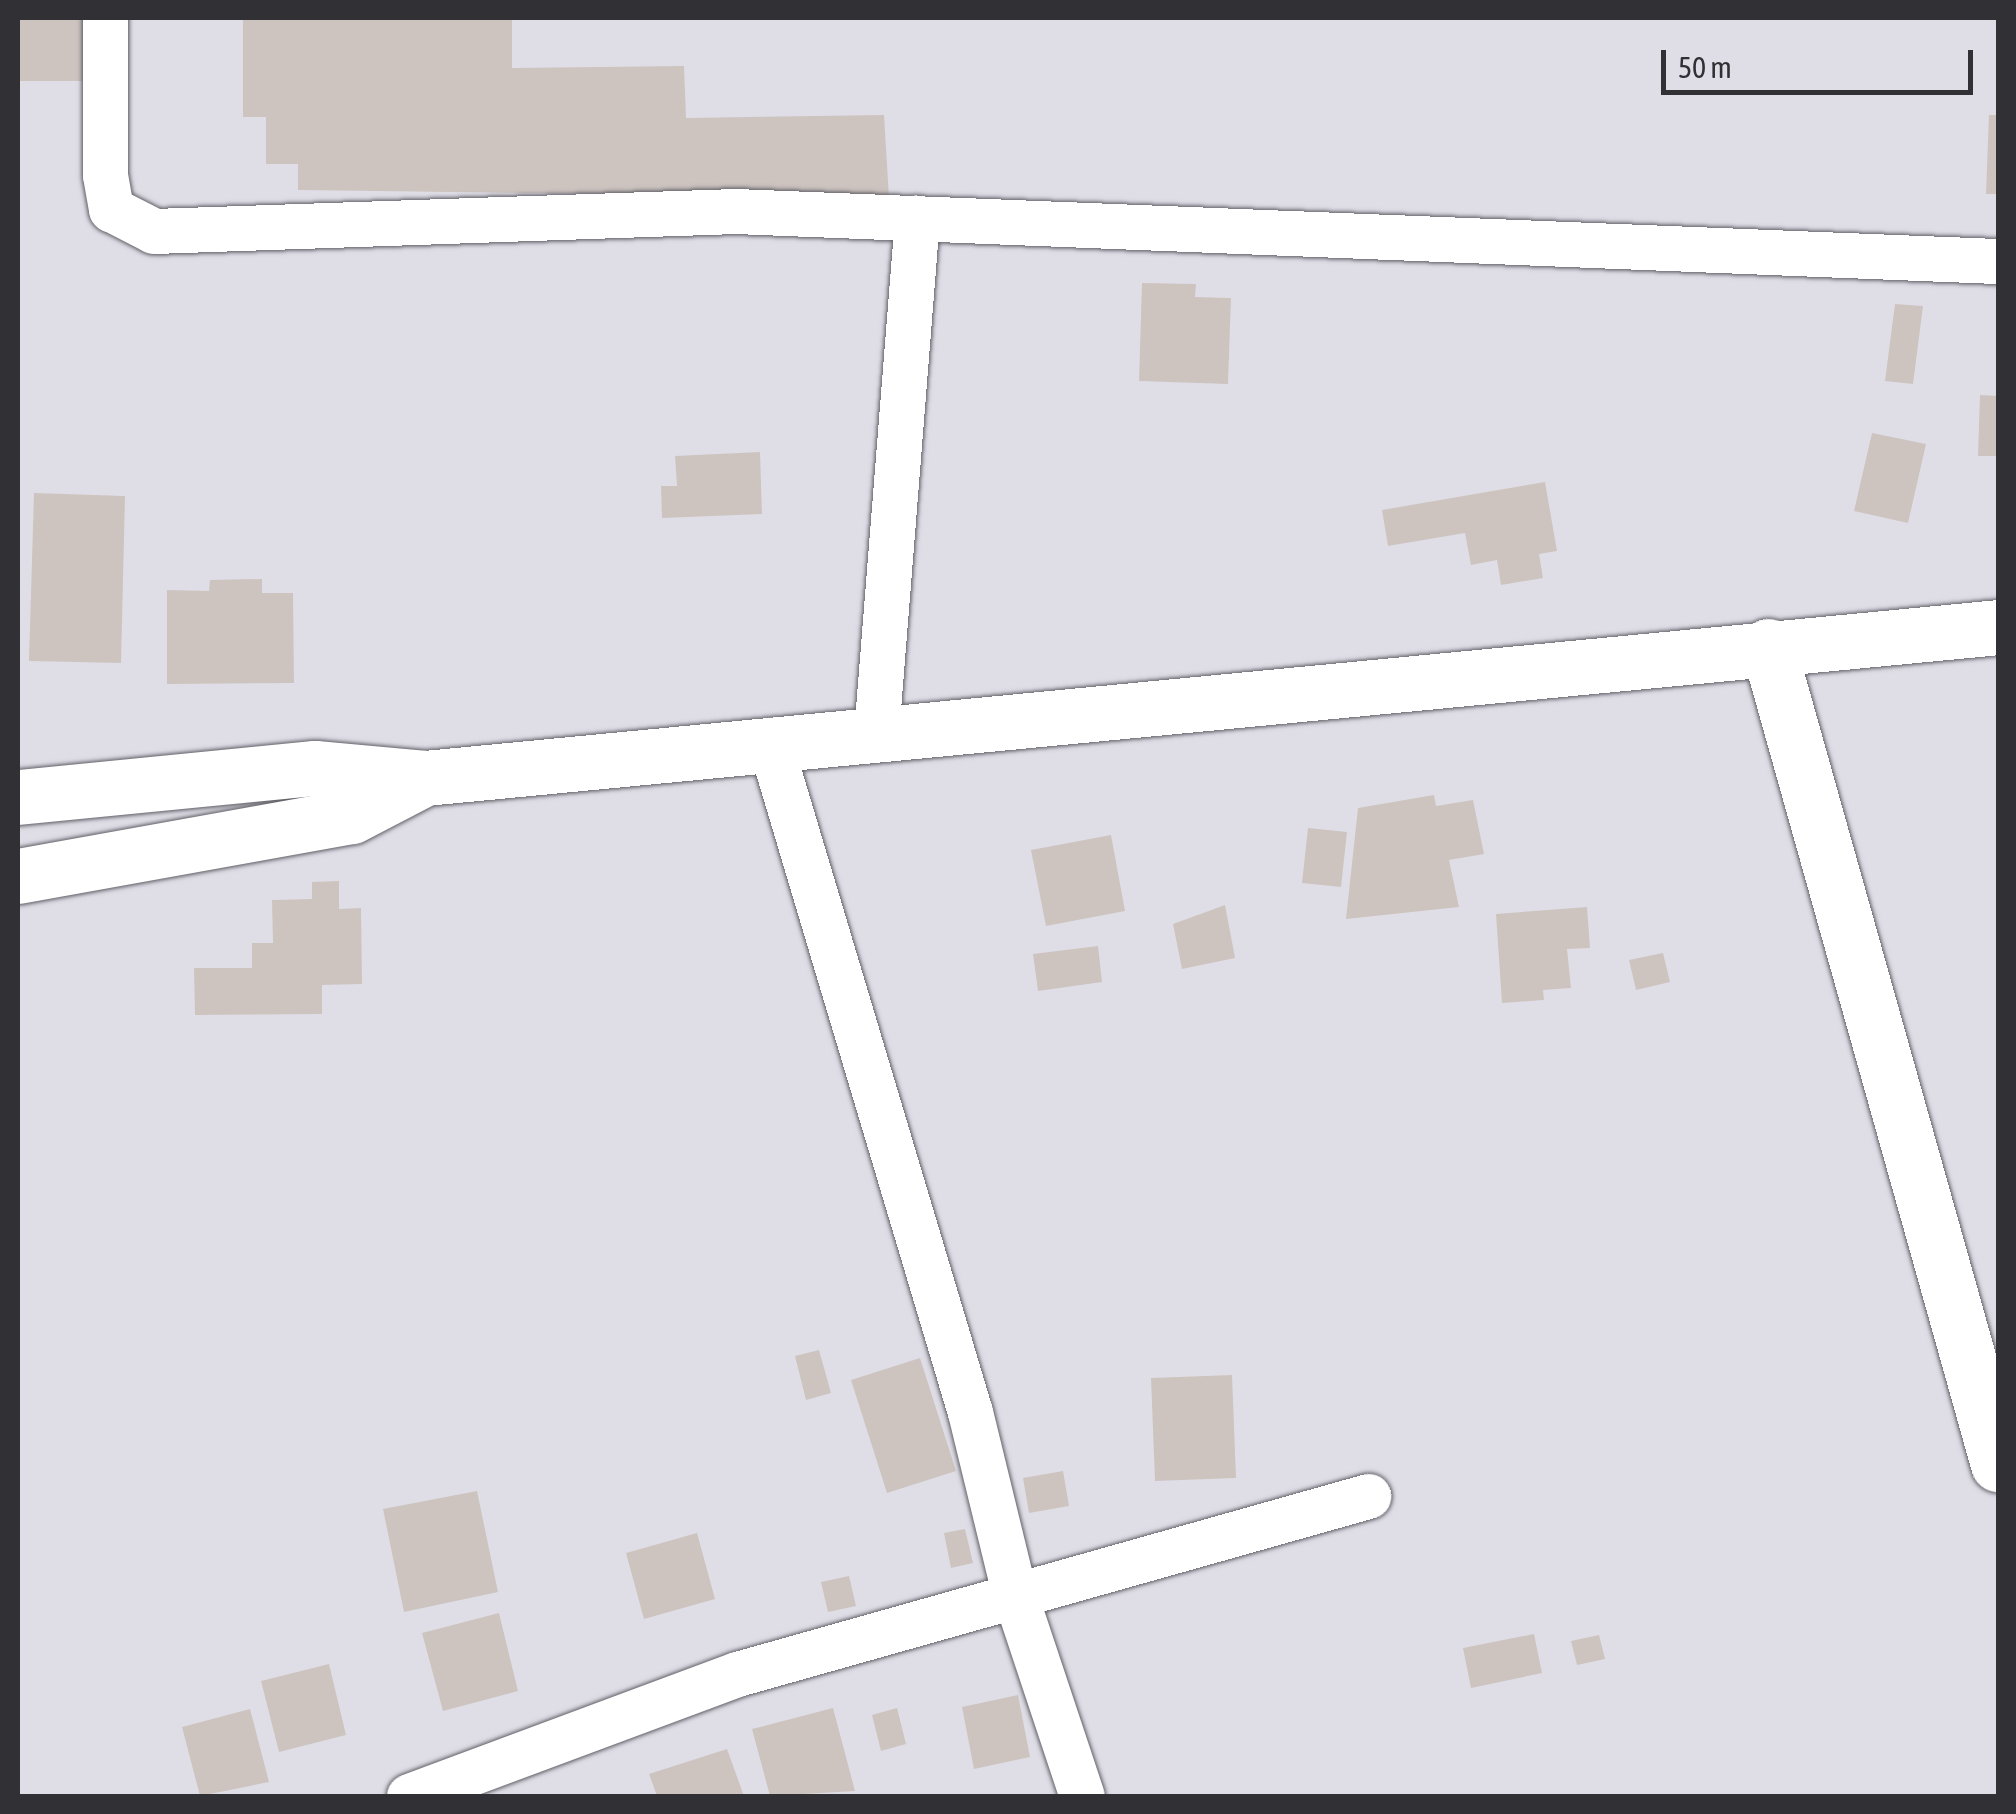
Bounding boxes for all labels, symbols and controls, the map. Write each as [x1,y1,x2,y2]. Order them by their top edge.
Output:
scale bar [1666,30,1978,92]
text: 50 m [1678,50,1732,84]

